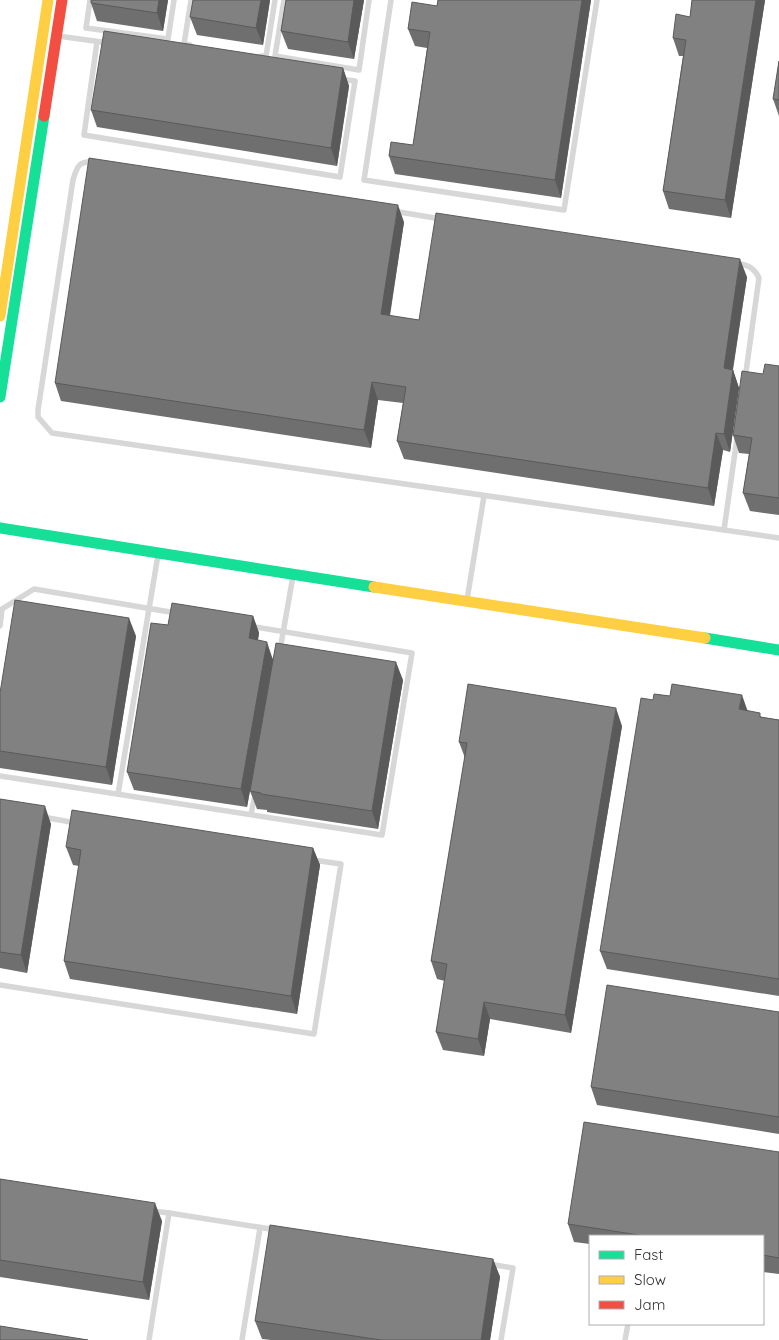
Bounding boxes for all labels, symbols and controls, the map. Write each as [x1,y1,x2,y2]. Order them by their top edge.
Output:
legend [589,1235,764,1325]
text: Fast [634,1245,663,1264]
text: Slow [634,1270,666,1289]
text: Jam [634,1295,665,1314]

